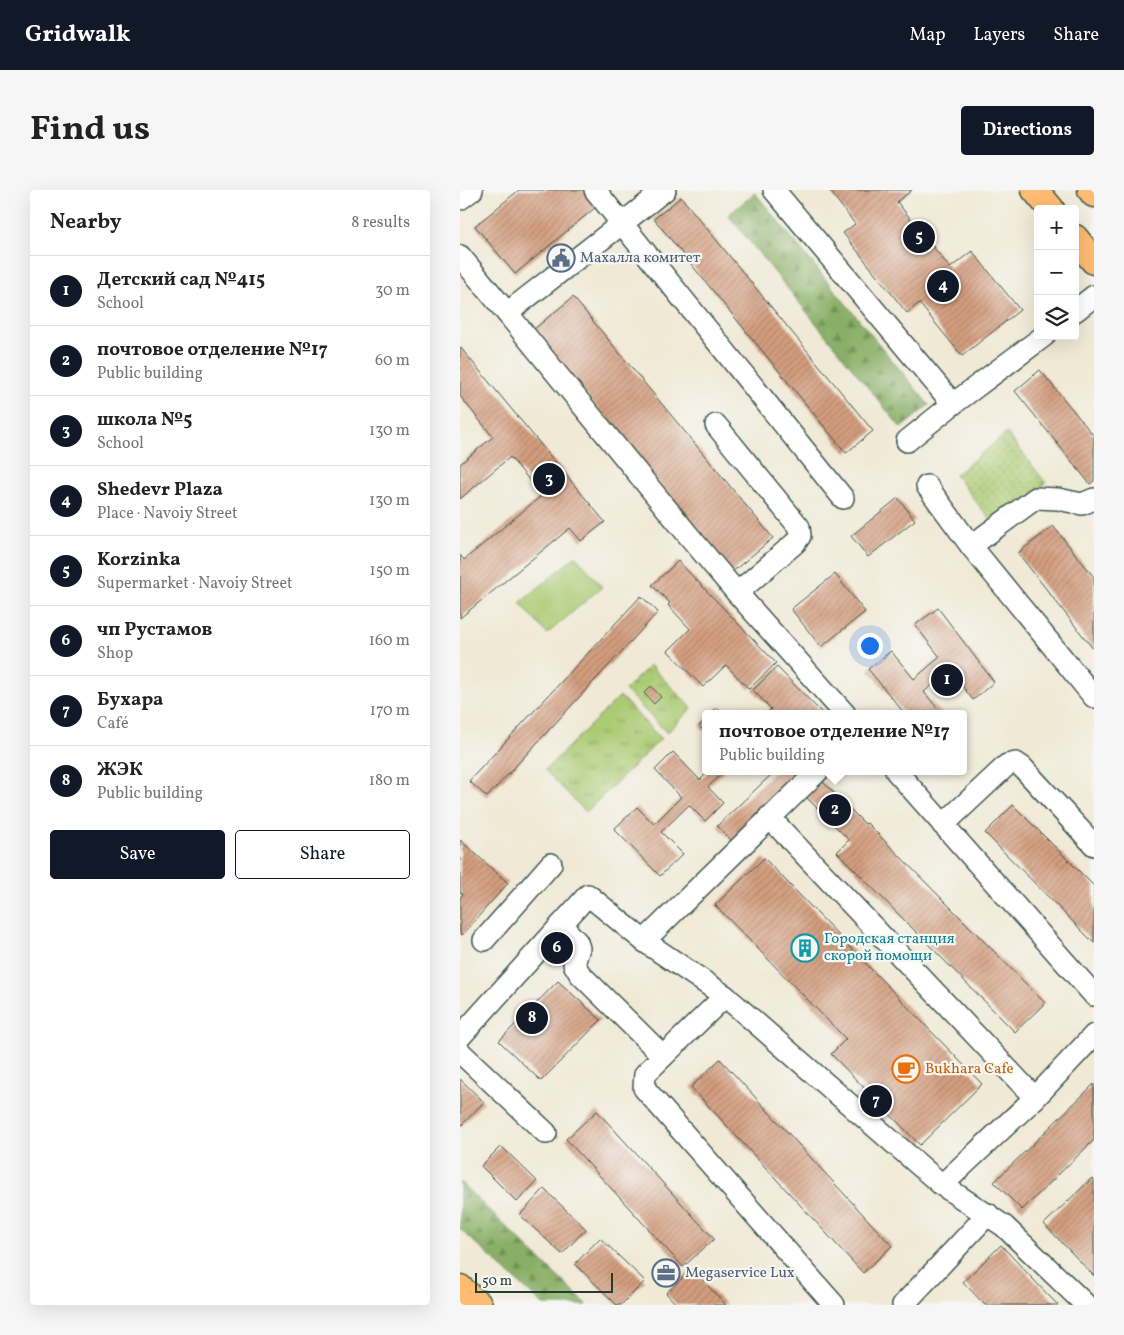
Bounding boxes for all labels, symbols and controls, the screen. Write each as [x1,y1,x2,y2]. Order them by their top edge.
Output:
text: Gridwalk [25,18,131,52]
text: Map [909,23,945,48]
text: Layers [973,23,1025,48]
text: Share [1053,23,1099,48]
text: Find us [30,106,150,154]
button: Directions [961,106,1094,155]
map controls [1034,205,1079,340]
button: + [1034,205,1079,250]
text: Nearby [50,208,121,237]
text: 8 results [351,212,410,234]
pin: 5 [903,218,935,256]
public building icon: Махалла комитет [546,243,576,273]
place label: Махалла комитет [580,248,701,269]
button: − [1034,250,1079,295]
text: Детский сад №415 [97,267,265,293]
pin: 4 [927,267,959,305]
text: 1 [63,280,69,302]
text: 30 m [375,280,410,302]
text: School [97,293,144,315]
button: layers [1034,295,1079,340]
text: почтовое отделение №17 [97,337,328,363]
text: 2 [62,350,70,372]
text: 60 m [375,350,410,372]
text: Public building [97,363,203,385]
text: школа №5 [97,407,193,433]
text: 3 [62,420,70,442]
text: 130 m [369,420,410,442]
text: School [97,433,144,455]
pin: 3 [533,460,565,498]
text: Shedevr Plaza [97,477,223,503]
text: 4 [61,490,71,512]
text: 130 m [369,490,410,512]
text: Place · Navoiy Street [97,503,238,525]
text: Korzinka [97,547,181,573]
text: 5 [62,560,70,582]
text: 150 m [369,560,410,582]
text: Supermarket · Navoiy Street [97,573,293,595]
text: чп Рустамов [97,617,212,643]
text: 6 [62,630,70,652]
text: 160 m [369,630,410,652]
your location [857,633,883,659]
text: Shop [97,643,133,665]
pin: 1 [931,661,963,699]
text: Бухара [97,687,164,713]
text: 7 [62,700,70,722]
text: 170 m [370,700,410,722]
popup [702,710,967,775]
text: Café [97,713,128,735]
text: почтовое отделение №17 [719,719,950,745]
text: Public building [719,745,825,767]
text: ЖЭК [97,757,143,783]
text: 8 [62,770,70,792]
text: 180 m [369,770,410,792]
text: Public building [97,783,203,805]
pin: 2 [819,791,851,829]
button: Save [50,830,225,879]
button: Share [235,830,410,879]
pin: 6 [541,929,573,967]
place label: Городская станция скорой помощи [824,929,955,967]
building icon: Городская станция скорой помощи [790,933,820,963]
pin: 8 [516,999,548,1037]
cafe icon: Bukhara Cafe [891,1054,921,1084]
place label: Bukhara Cafe [925,1059,1014,1080]
pin: 7 [860,1082,892,1120]
office icon: Megaservice Lux [651,1258,681,1288]
place label: Megaservice Lux [685,1263,795,1284]
scale bar [475,1270,612,1293]
text: 50 m [482,1272,512,1291]

